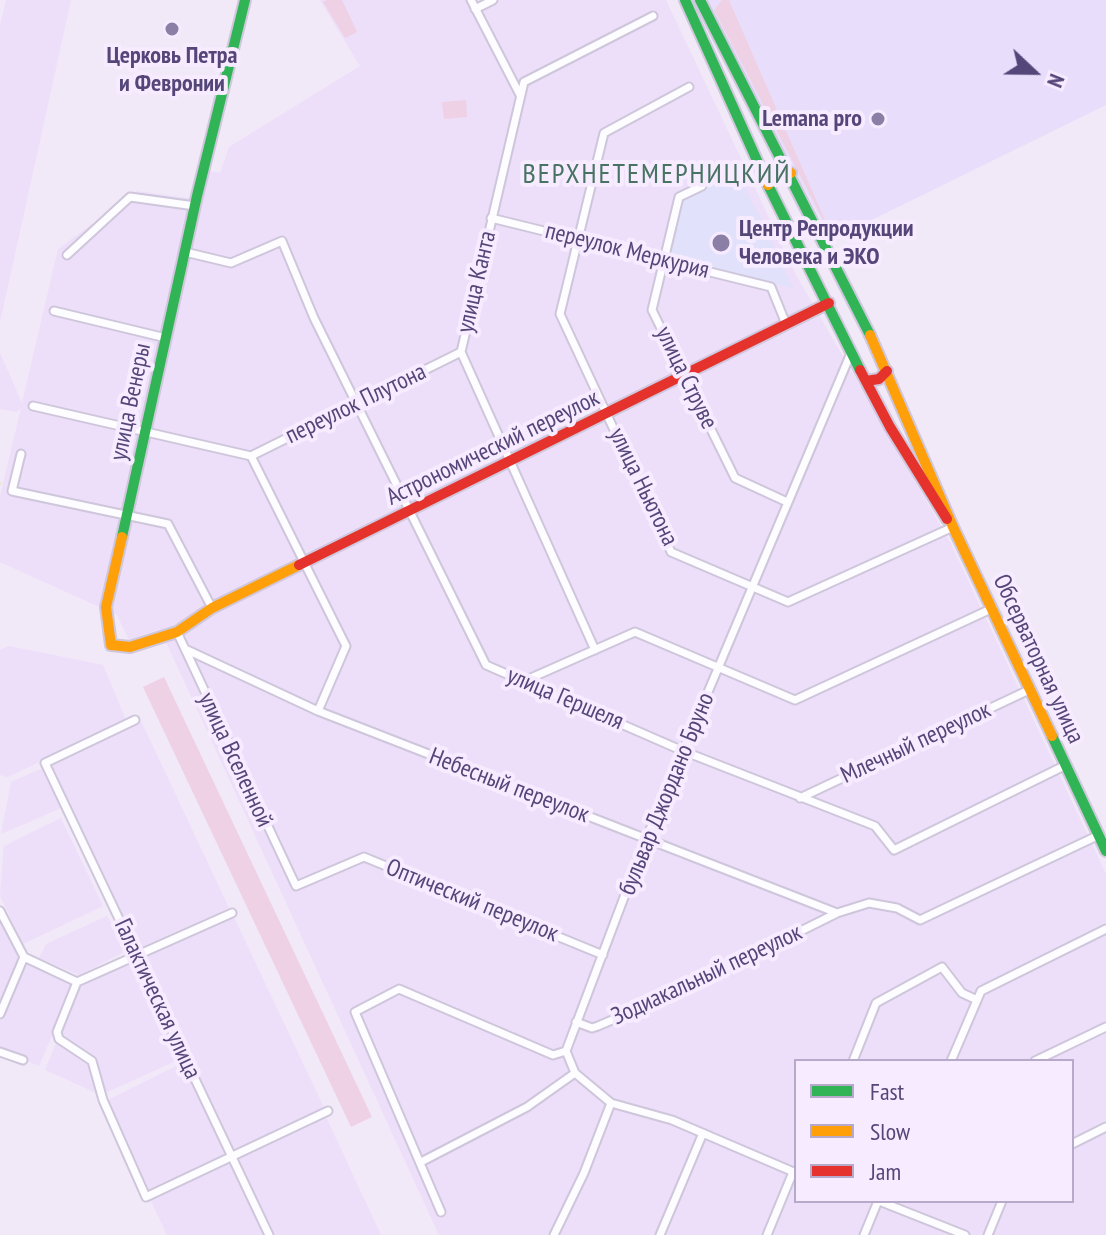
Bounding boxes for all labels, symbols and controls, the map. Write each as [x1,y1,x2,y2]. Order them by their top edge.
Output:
marker: Церковь Петра и Февронии [163,20,181,38]
north arrow [994,32,1074,112]
place label: Церковь Петра и Февронии [106,42,238,98]
text: N [1041,70,1071,92]
place label: Lemana pro [762,105,862,133]
marker: Lemana pro [869,110,887,128]
district label: ВЕРХНЕТЕМЕРНИЦКИЙ [522,158,792,192]
place label: Центр Репродукции Человека и ЭКО [739,215,914,271]
street label: переулок Меркурия [542,217,712,285]
street label: улица Канта [451,228,503,336]
marker: Центр Репродукции Человека и ЭКО [710,232,732,254]
street label: улица Струве [649,322,723,434]
street label: улица Венеры [105,341,157,463]
street label: переулок Плутона [281,358,431,450]
street label: Астрономический переулок [382,384,604,512]
street label: улица Ньютона [602,423,684,551]
street label: Обсерваторная улица [986,570,1090,748]
street label: улица Гершеля [502,662,628,736]
street label: улица Вселенной [191,688,279,832]
street label: бульвар Джордано Бруно [613,689,721,899]
street label: Млечный переулок [837,696,995,790]
street label: Небесный переулок [425,742,593,830]
street label: Оптический переулок [382,853,562,949]
street label: Галактическая улица [107,914,207,1084]
street label: Зодиакальный переулок [607,918,807,1032]
legend [794,1059,1074,1203]
text: Fast [870,1076,904,1107]
text: Slow [870,1116,910,1147]
text: Jam [870,1156,901,1187]

